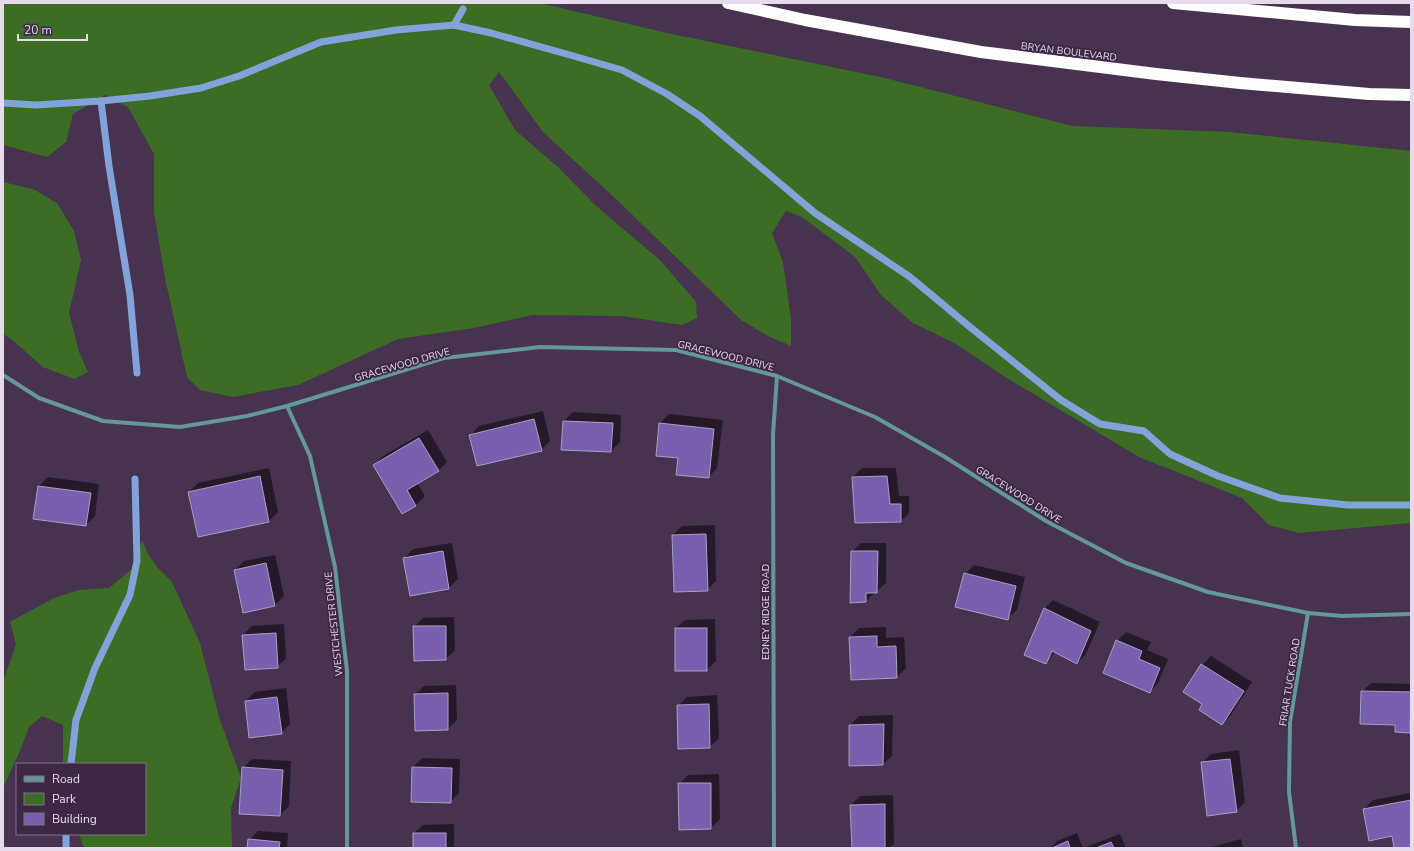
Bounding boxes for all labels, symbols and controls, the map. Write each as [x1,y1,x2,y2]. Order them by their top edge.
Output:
scale bar [18,16,87,42]
text: 20 m [24,22,52,38]
street label: BRYAN BOULEVARD [1020,39,1118,65]
street label: GRACEWOOD DRIVE [676,337,776,375]
street label: GRACEWOOD DRIVE [353,345,452,385]
street label: GRACEWOOD DRIVE [973,463,1064,527]
street label: EDNEY RIDGE ROAD [759,564,773,660]
street label: WESTCHESTER DRIVE [322,571,346,677]
street label: FRIAR TUCK ROAD [1276,637,1304,727]
legend [16,763,146,835]
text: Road [52,771,80,787]
text: Park [52,791,77,807]
text: Building [52,811,97,827]

